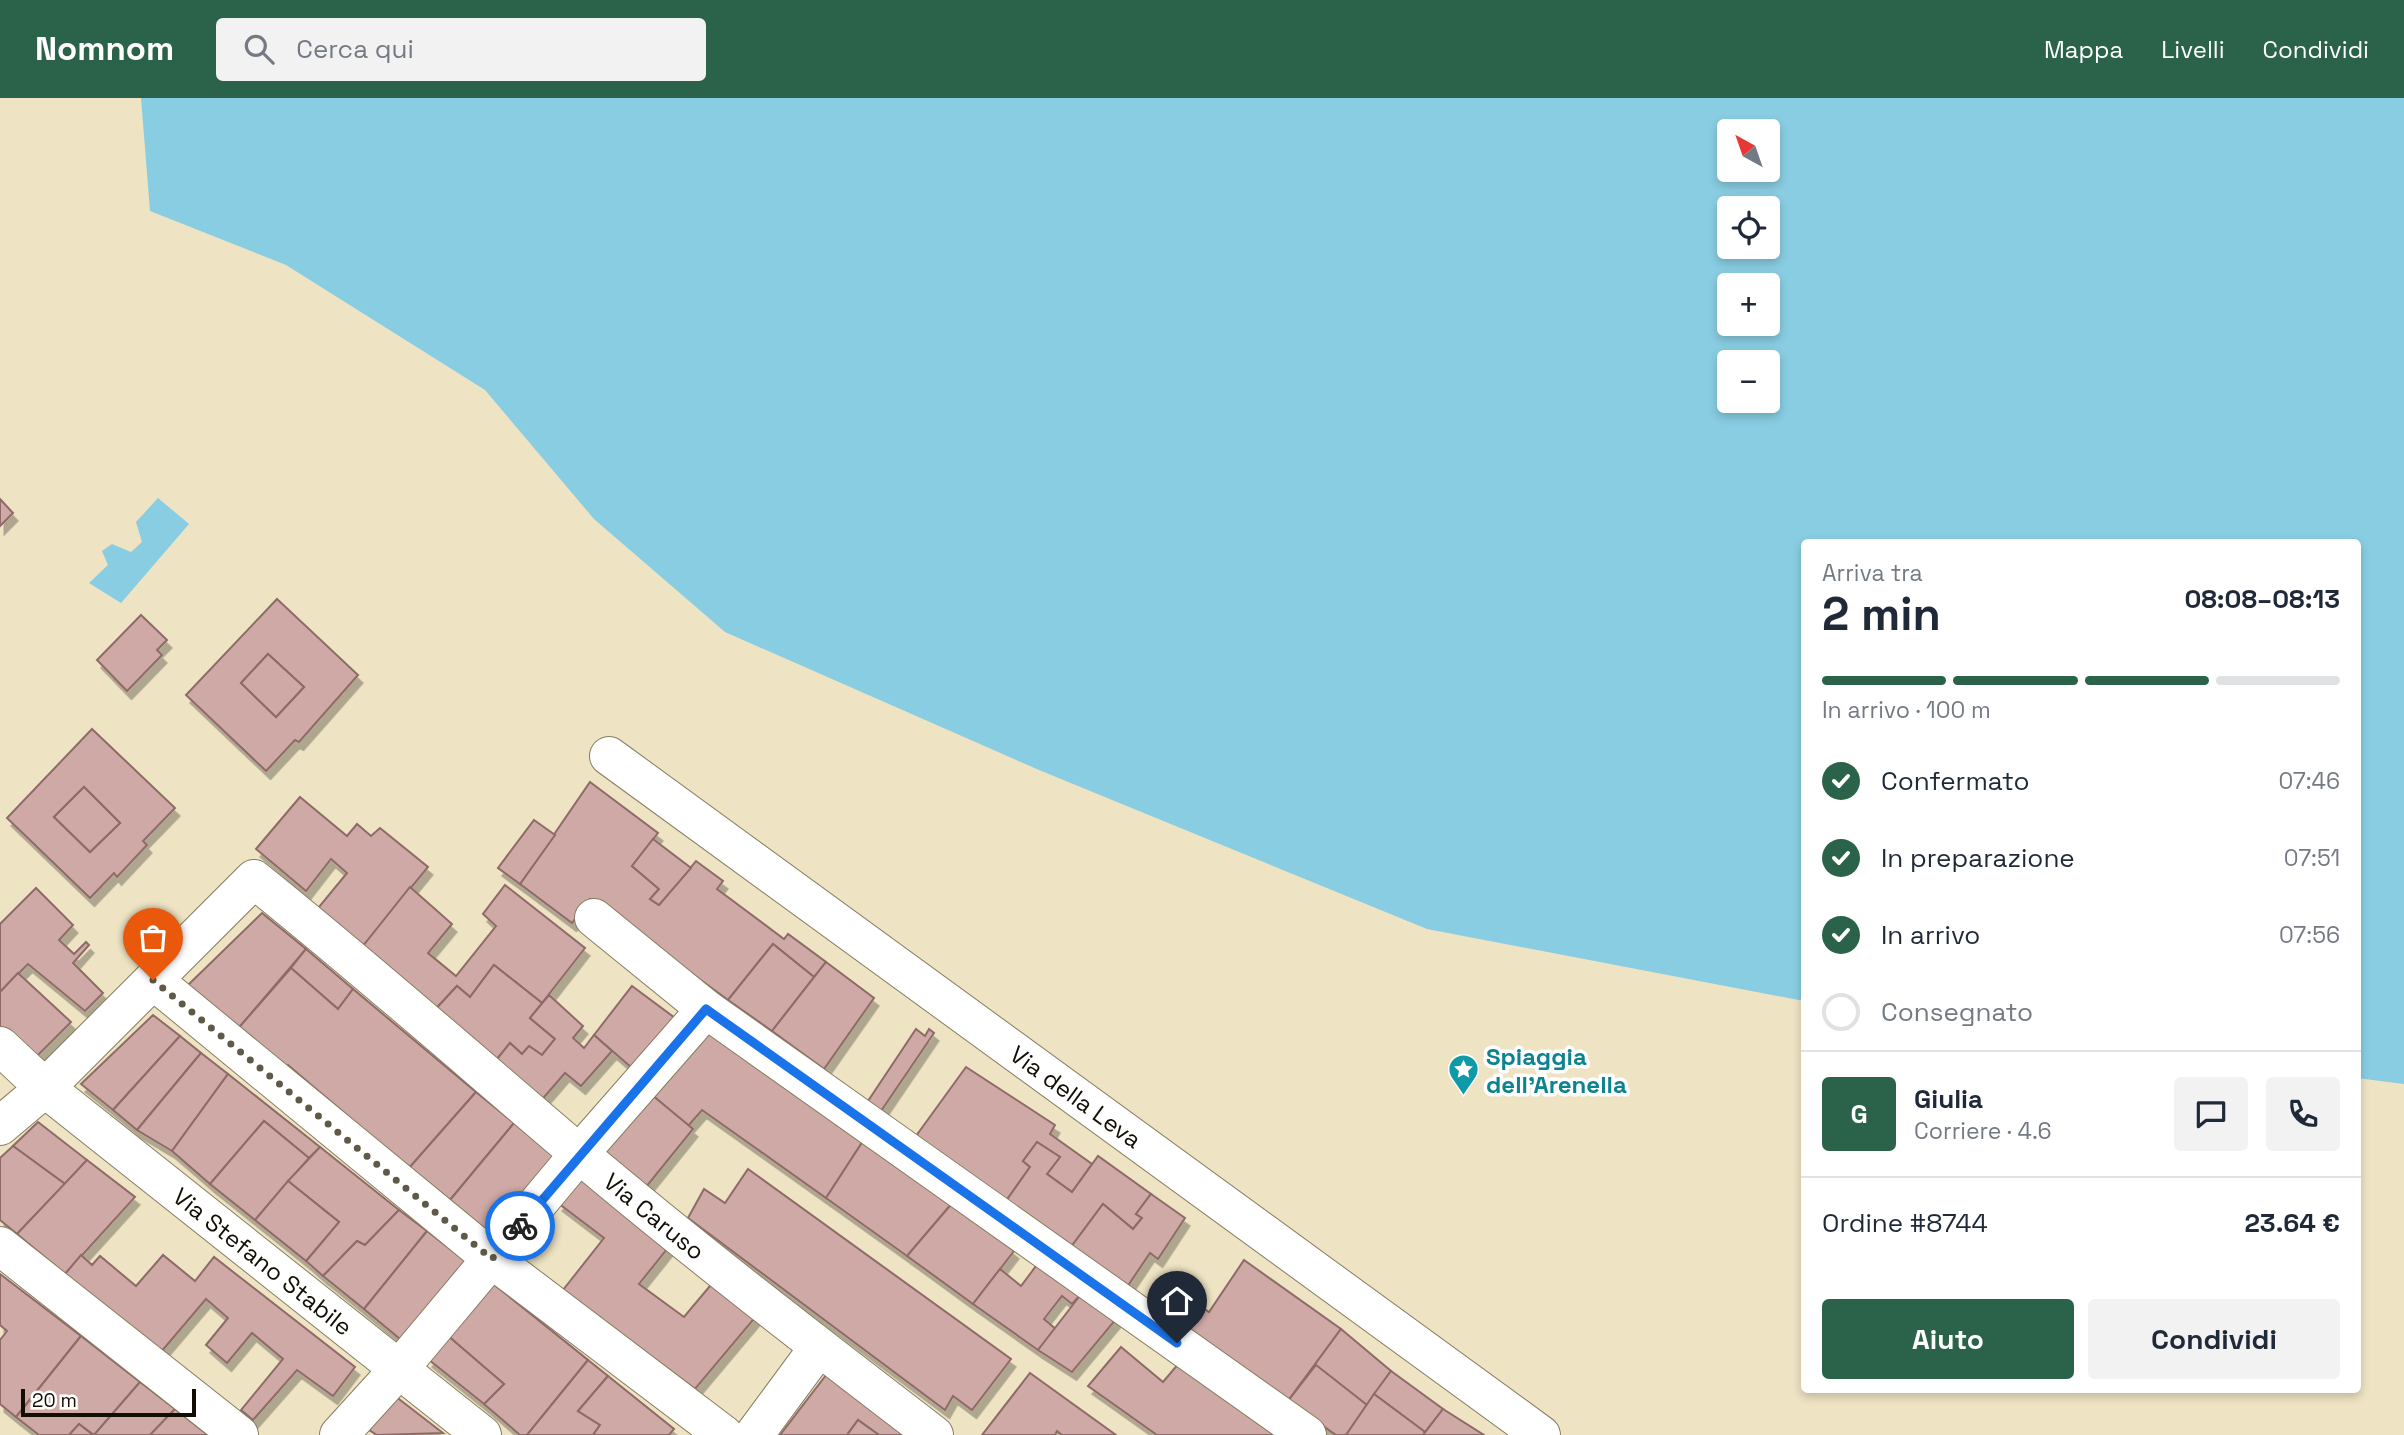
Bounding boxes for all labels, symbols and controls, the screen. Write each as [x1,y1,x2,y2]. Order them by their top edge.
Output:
search box [216,18,706,81]
text: Nomnom [35,28,174,70]
icon: search [240,30,278,68]
text: Cerca qui [296,32,414,66]
text: Mappa [2044,34,2123,65]
text: Livelli [2161,34,2225,65]
text: Condividi [2263,34,2369,65]
north arrow [1717,119,1780,182]
map controls [1717,119,1780,413]
button: locate [1717,196,1780,259]
button: + [1717,273,1780,336]
button: − [1717,350,1780,413]
text: Arriva tra [1822,558,1923,588]
text: 08:08–08:13 [2184,582,2340,616]
text: 2 min [1822,585,1941,643]
text: In arrivo · 100 m [1822,695,1991,725]
icon: check [1822,762,1860,800]
text: Confermato [1881,764,2029,798]
text: 07:46 [2278,766,2340,796]
icon: check [1822,839,1860,877]
text: In preparazione [1881,841,2075,875]
text: 07:51 [2284,843,2340,873]
pin [123,908,183,980]
icon: check [1822,916,1860,954]
text: In arrivo [1881,918,1980,952]
icon: bag [134,919,172,957]
text: 07:56 [2279,920,2340,950]
text: Consegnato [1881,995,2033,1029]
street label: Via della Leva [1004,1038,1148,1155]
place label: Spiaggia dell'Arenella [1486,1041,1627,1100]
place icon: Spiaggia dell'Arenella [1446,1053,1480,1097]
button: chat [2174,1077,2248,1151]
button: phone [2266,1077,2340,1151]
text: Giulia [1914,1082,1983,1116]
text: G [1850,1097,1868,1131]
text: Corriere · 4.6 [1914,1116,2052,1146]
street label: Via Caruso [598,1166,711,1266]
street label: Via Stefano Stabile [167,1180,359,1342]
courier [485,1191,555,1261]
text: Ordine #8744 [1822,1206,1988,1240]
text: 23.64 € [2244,1206,2340,1240]
icon: bike [501,1207,539,1245]
pin [1147,1271,1207,1343]
icon: home [1158,1282,1196,1320]
button: Aiuto [1822,1299,2074,1379]
button: Condividi [2088,1299,2340,1379]
scale bar [21,1386,196,1418]
text: 20 m [32,1388,77,1413]

